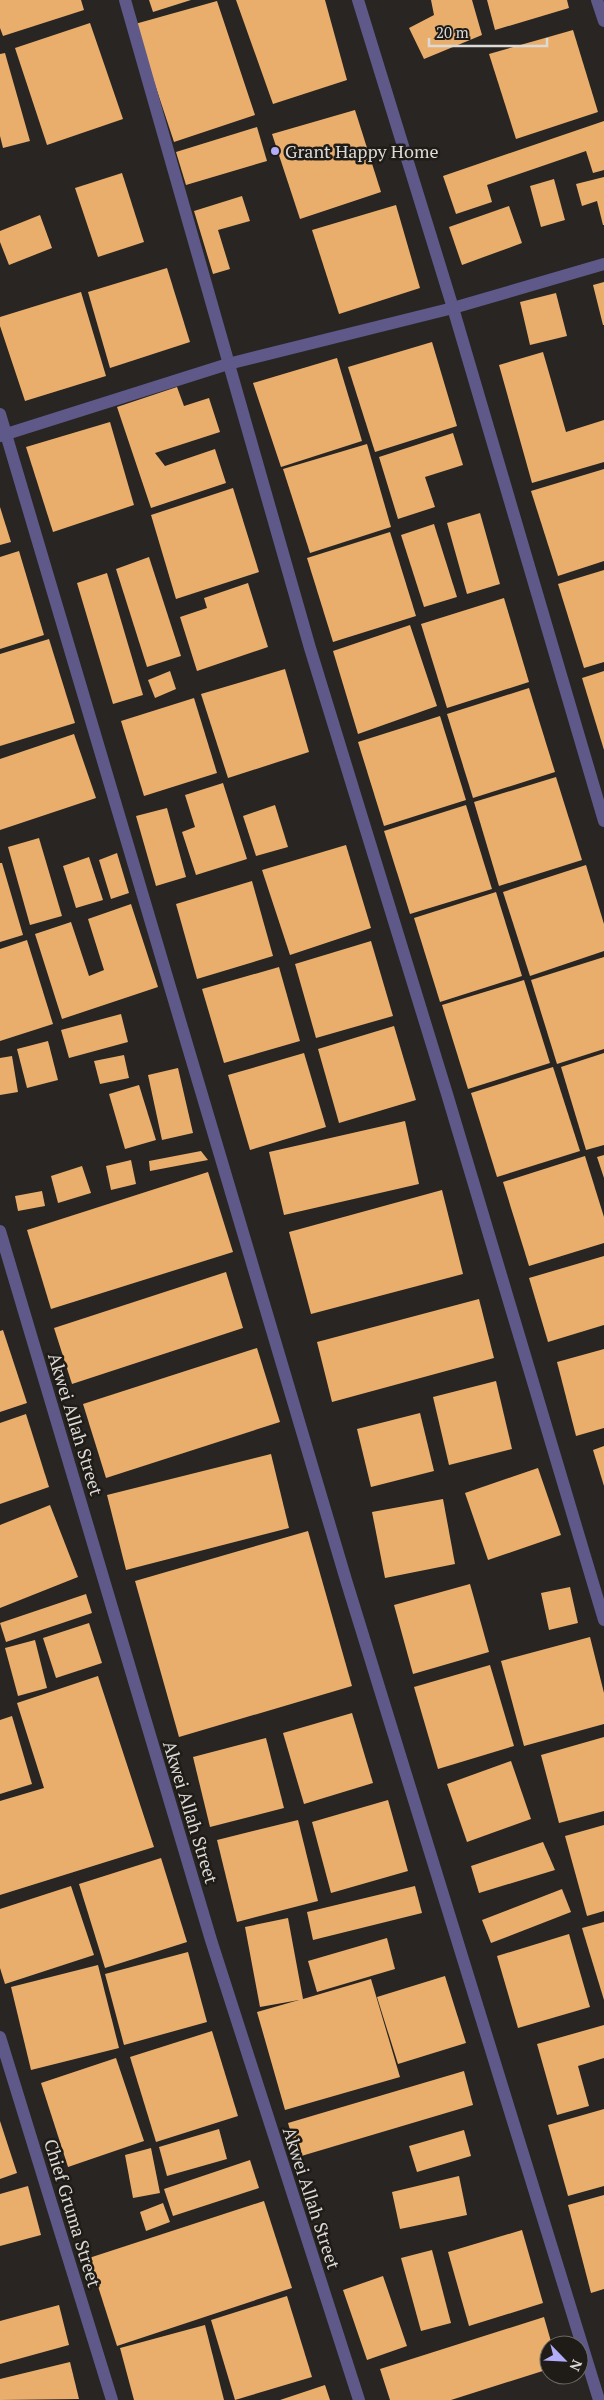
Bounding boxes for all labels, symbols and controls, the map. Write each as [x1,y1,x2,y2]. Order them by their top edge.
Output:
scale bar [429,15,546,47]
text: 20 m [436,22,469,42]
place label: Grant Happy Home [285,139,439,163]
marker: Grant Happy Home [269,145,281,157]
street label: Akwei Allah Street [43,1350,109,1499]
street label: Akwei Allah Street [158,1738,224,1887]
street label: Akwei Allah Street [278,2124,346,2272]
street label: Chief Gruma Street [39,2136,107,2290]
north arrow [539,2335,589,2385]
text: N [565,2357,587,2375]

